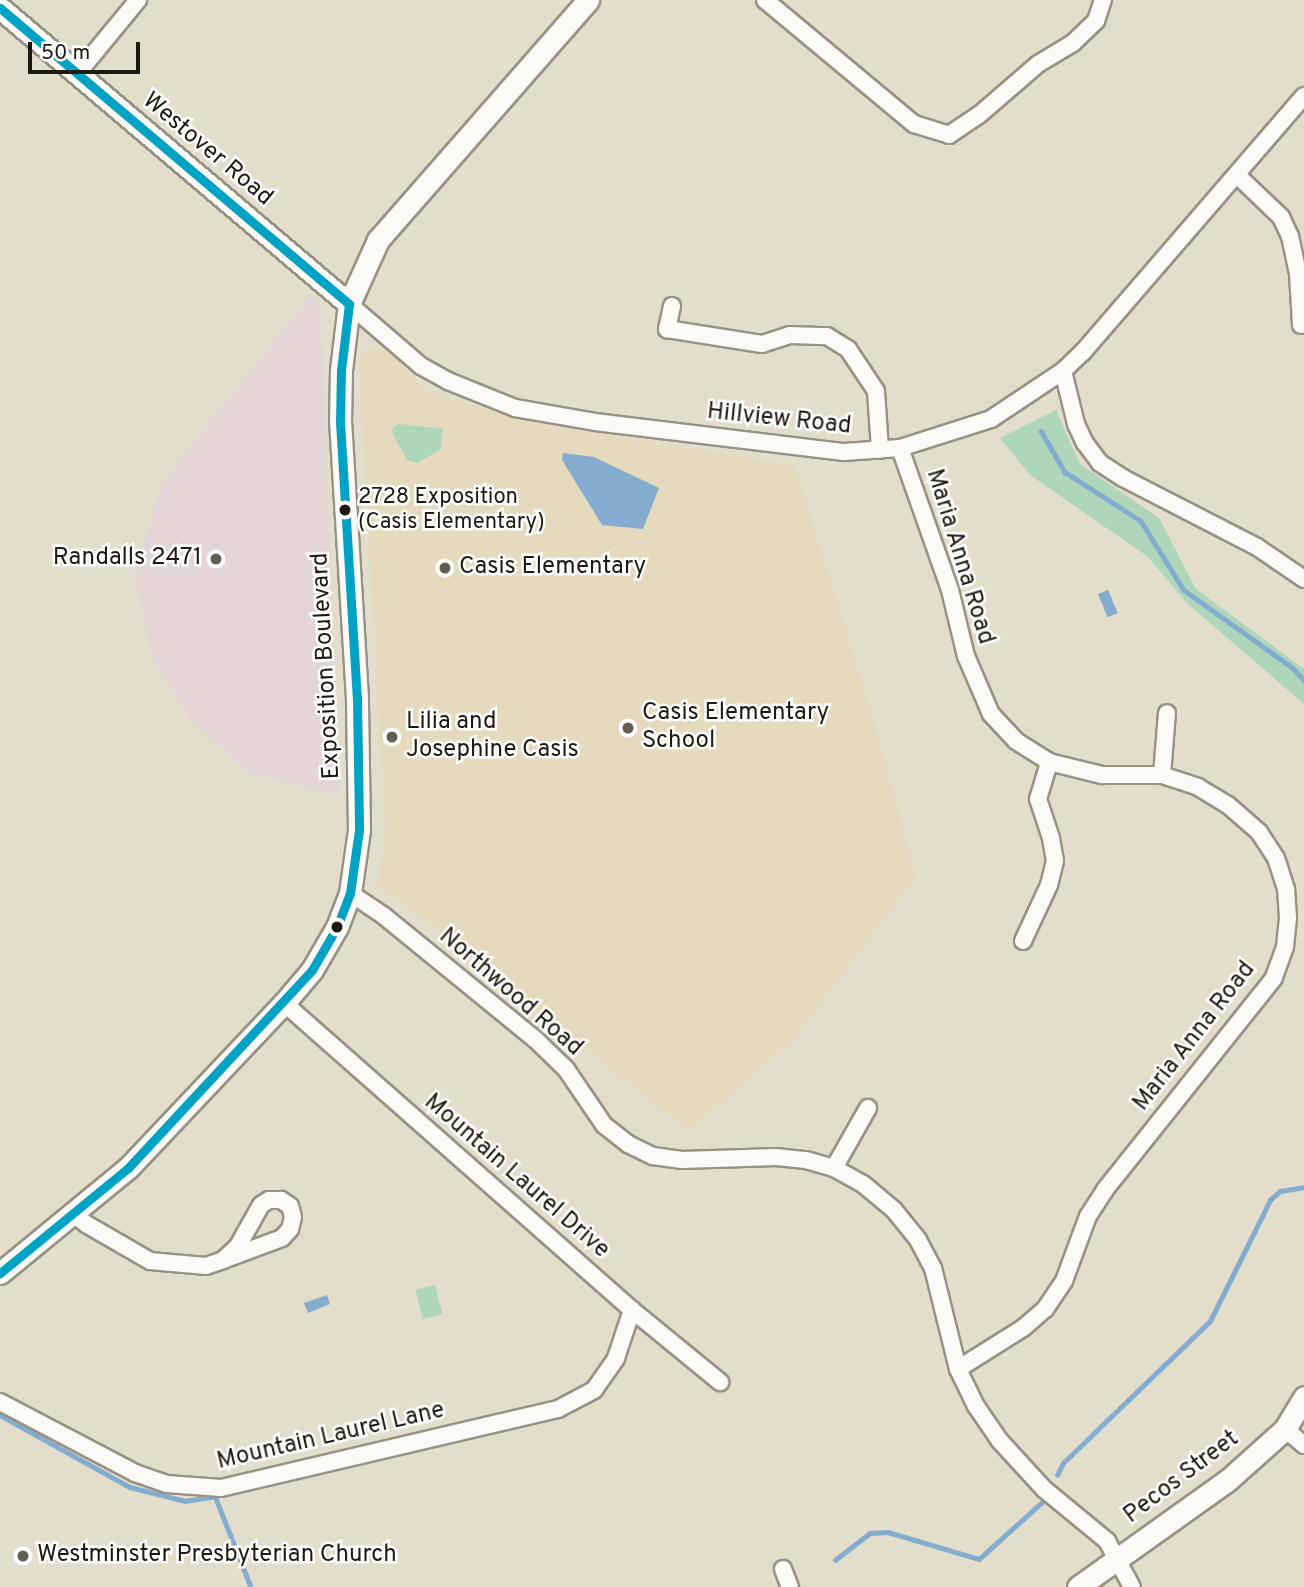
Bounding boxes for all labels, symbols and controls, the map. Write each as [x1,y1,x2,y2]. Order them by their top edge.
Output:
scale bar [32,28,144,72]
text: 50 m [41,40,90,67]
street label: Westover Road [136,87,278,213]
street label: Hillview Road [705,398,853,442]
street label: Maria Anna Road [919,465,999,649]
place label: 2728 Exposition (Casis Elementary) [358,484,545,536]
marker: 2728 Exposition (Casis Elementary) [338,503,352,517]
place label: Randalls 2471 [53,545,202,573]
marker: Randalls 2471 [208,551,224,567]
street label: Exposition Boulevard [307,552,347,780]
place label: Casis Elementary [459,554,646,582]
marker: Casis Elementary [437,560,453,576]
place label: Casis Elementary School [642,700,829,756]
place label: Lilia and Josephine Casis [406,709,579,765]
marker: Casis Elementary School [620,720,636,736]
marker: Lilia and Josephine Casis [384,729,400,745]
unlabelled marker [330,920,344,934]
street label: Northwood Road [432,923,588,1063]
street label: Maria Anna Road [1127,956,1263,1118]
street label: Mountain Laurel Drive [417,1089,615,1265]
street label: Mountain Laurel Lane [214,1397,448,1477]
street label: Pecos Street [1119,1425,1245,1531]
place label: Westminster Presbyterian Church [37,1542,397,1570]
marker: Westminster Presbyterian Church [15,1548,31,1564]

